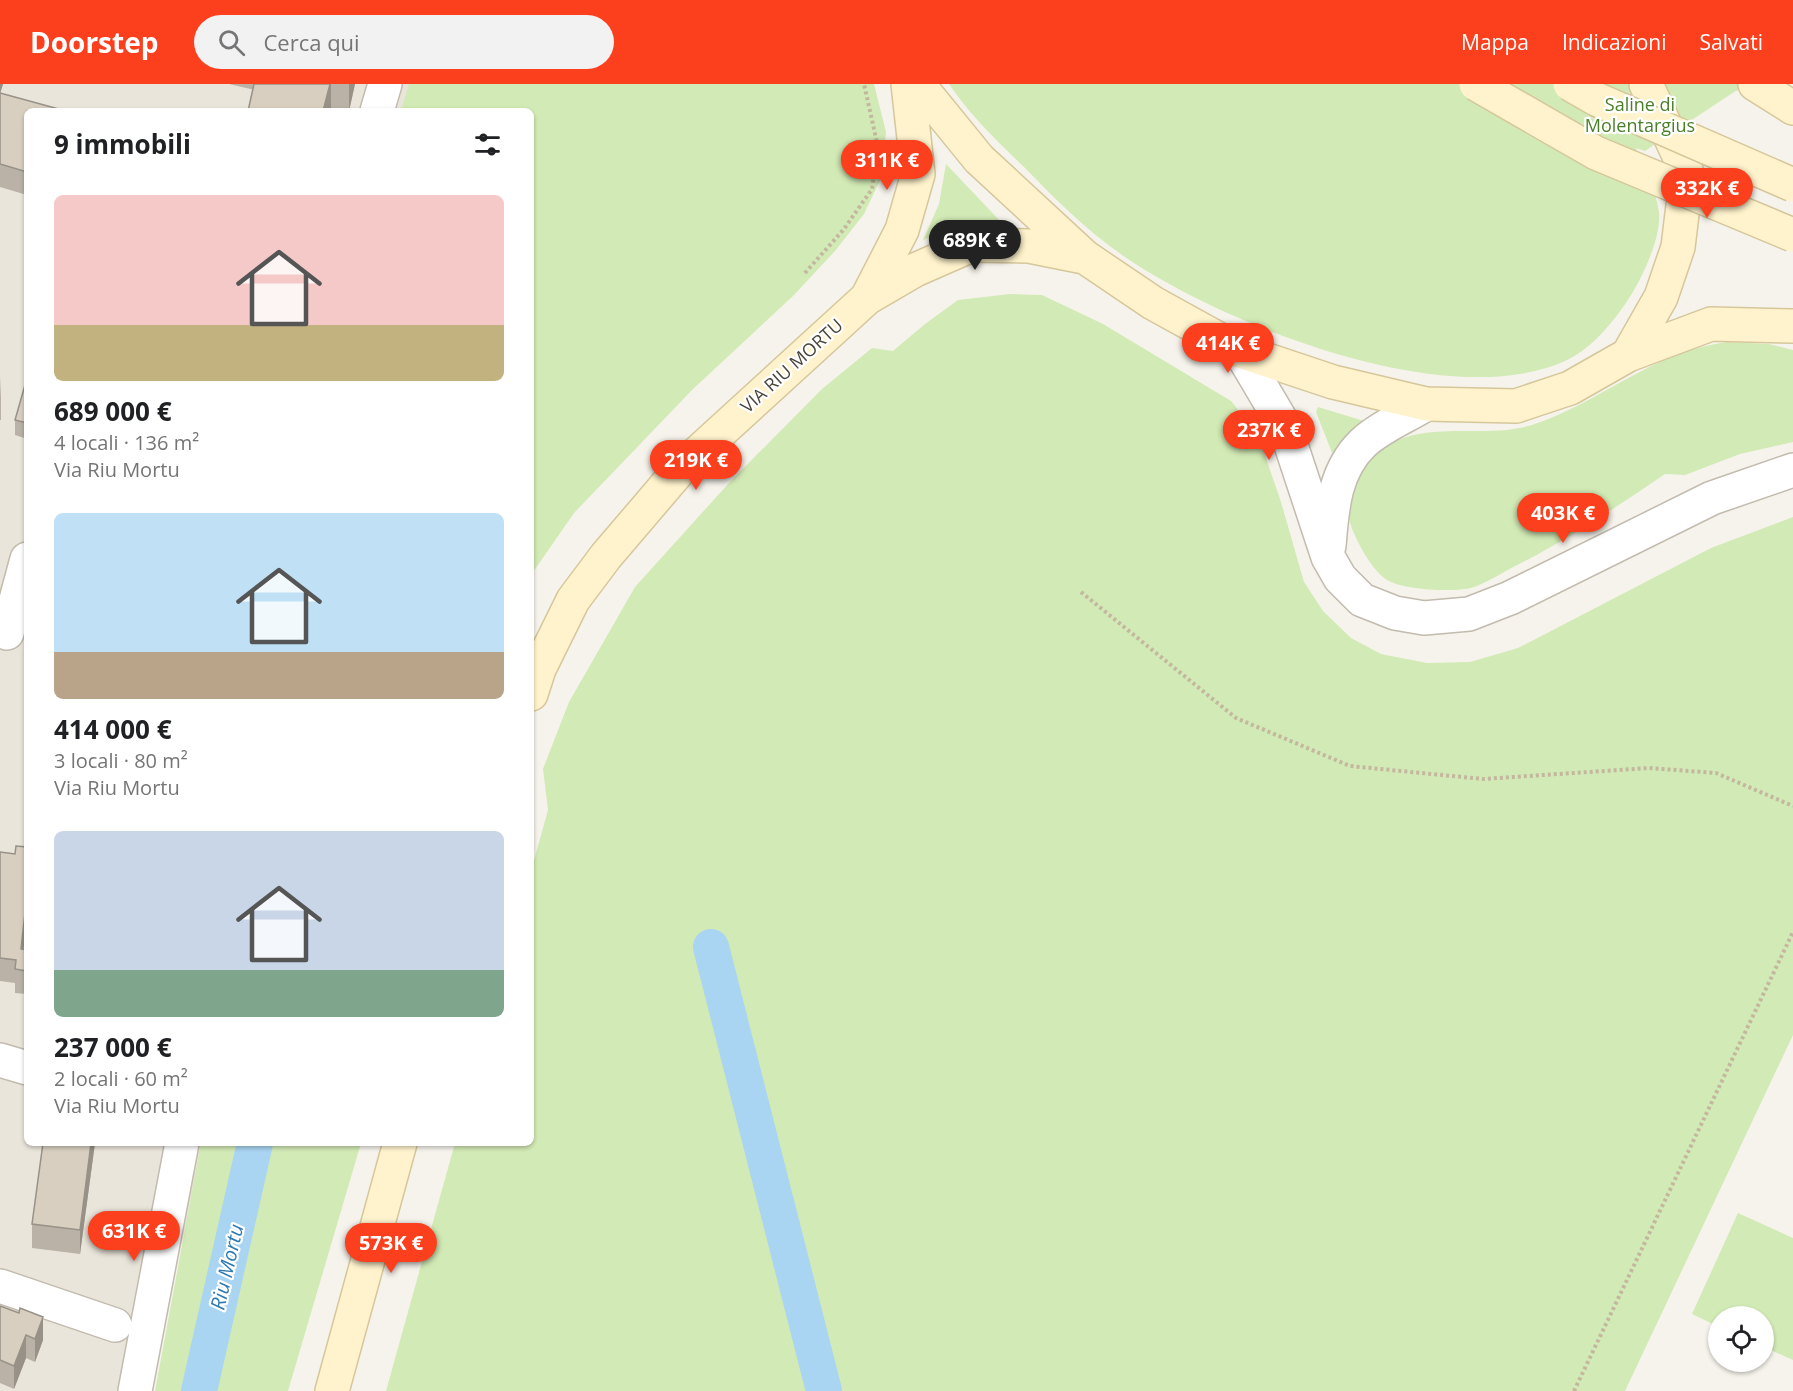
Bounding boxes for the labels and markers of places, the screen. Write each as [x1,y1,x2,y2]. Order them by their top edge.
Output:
pin: 311K € [838,140,936,191]
pin: 332K € [1658,168,1756,219]
pin: 689K € [926,220,1024,271]
pin: 414K € [1179,323,1277,374]
pin: 237K € [1220,410,1318,461]
pin: 219K € [647,440,745,491]
pin: 403K € [1514,493,1612,544]
pin: 631K € [85,1211,183,1262]
pin: 573K € [342,1223,440,1274]

